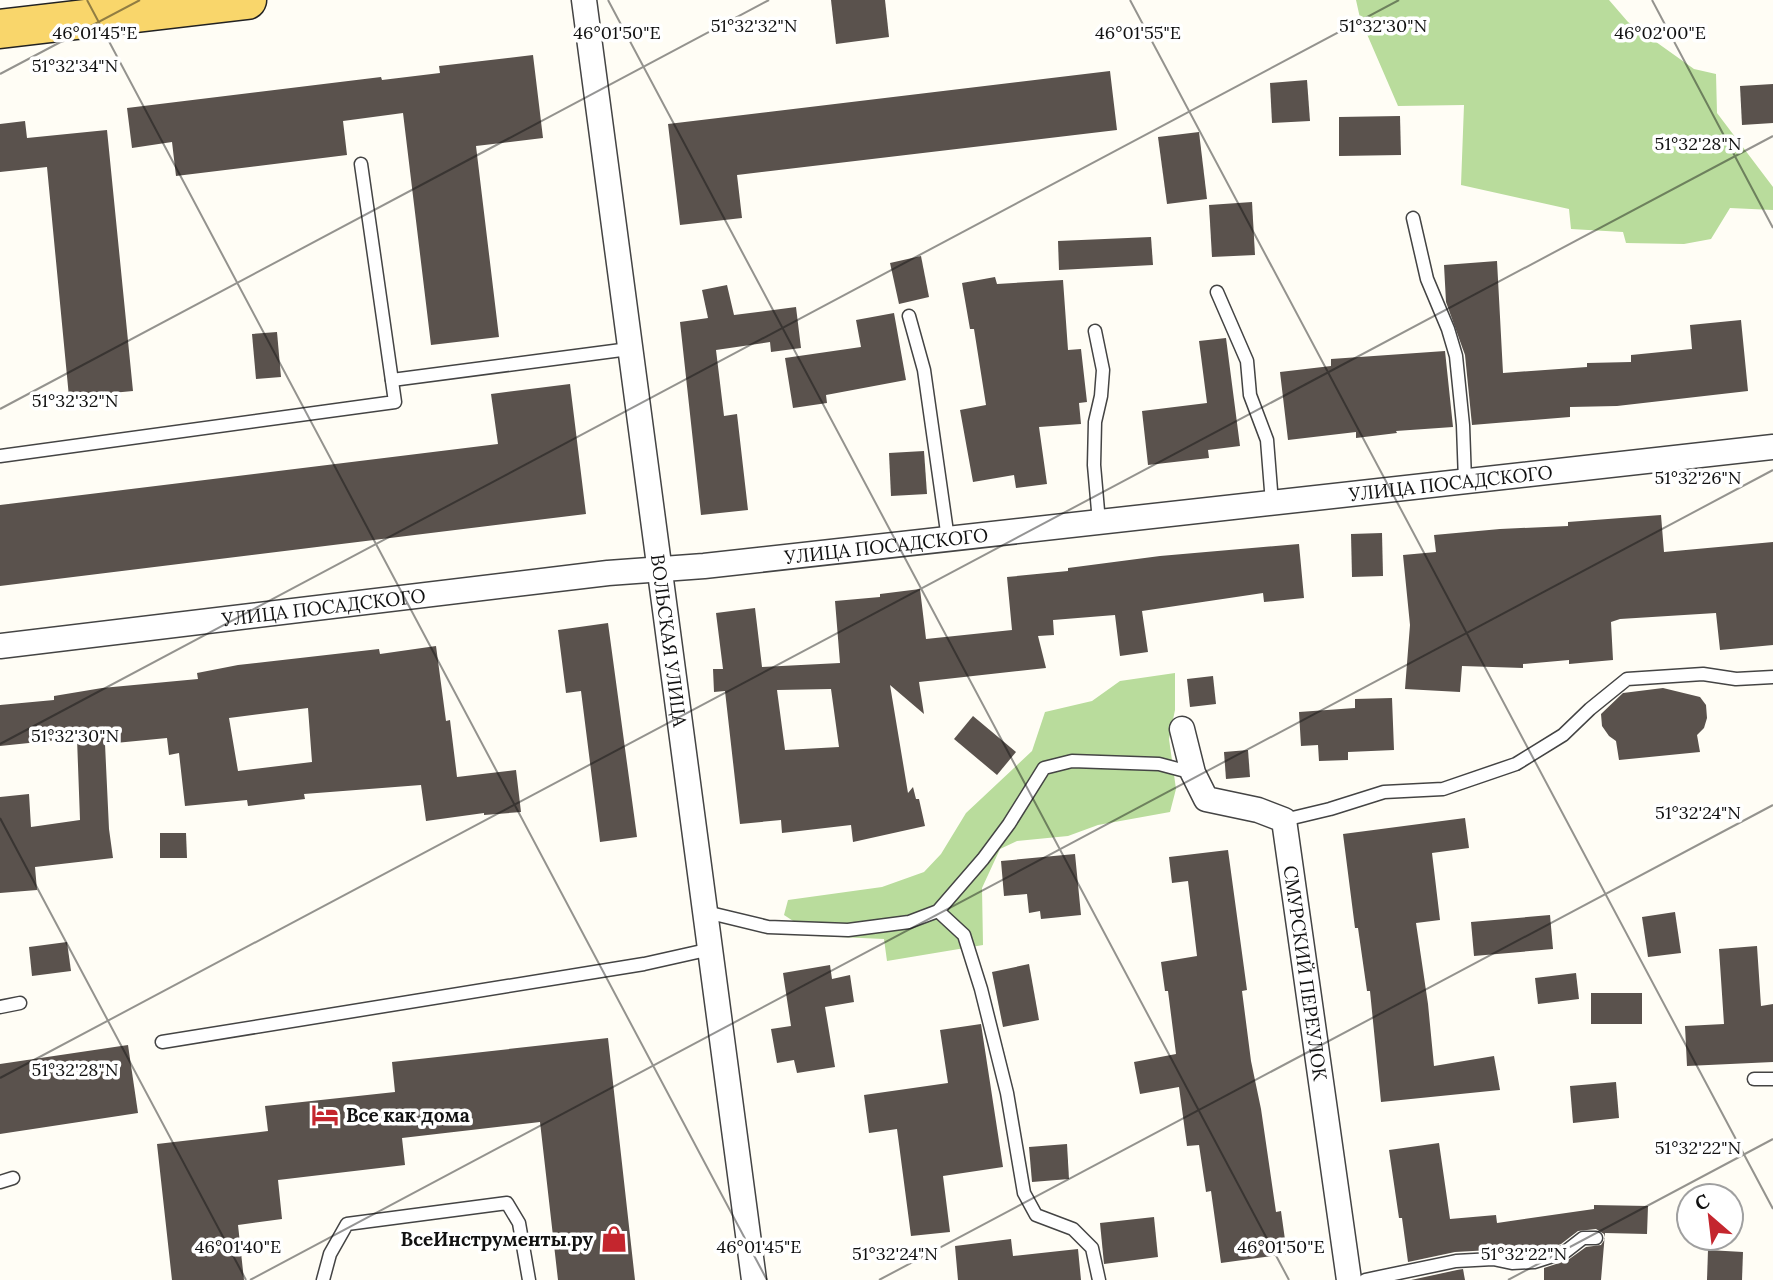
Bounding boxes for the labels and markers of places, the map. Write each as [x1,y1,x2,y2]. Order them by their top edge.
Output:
hotel icon: Все как дома [310,1100,340,1130]
place label: Все как дома [346,1103,470,1127]
shop icon: ВсеИнструменты.ру [599,1224,629,1254]
place label: ВсеИнструменты.ру [401,1227,594,1251]

